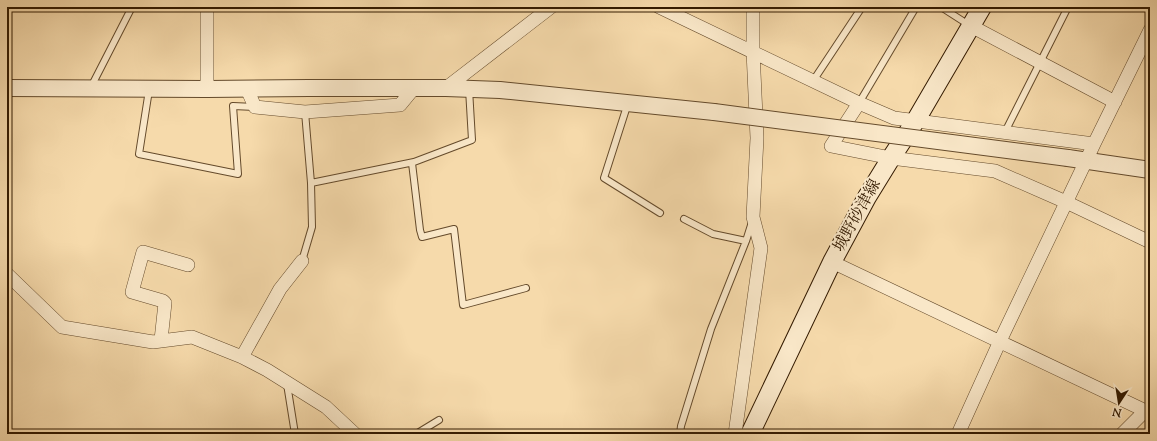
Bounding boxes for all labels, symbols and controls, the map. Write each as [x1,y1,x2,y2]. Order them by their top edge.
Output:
street label: 城野砂津線 [829,175,887,257]
north arrow [1099,383,1139,423]
text: N [1111,403,1124,421]

